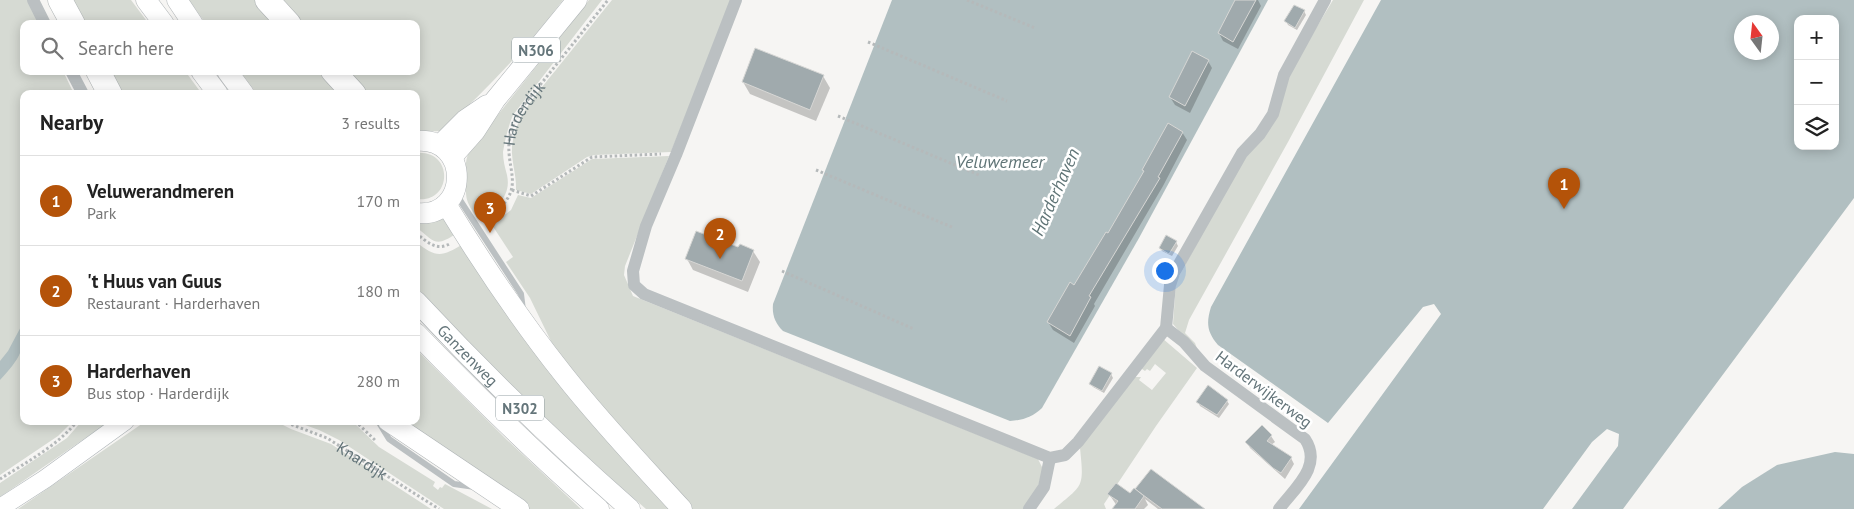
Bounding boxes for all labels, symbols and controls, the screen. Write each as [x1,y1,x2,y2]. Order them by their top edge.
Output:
north arrow [1734,15,1779,60]
map controls [1794,15,1839,150]
button: + [1794,15,1839,60]
search box [20,20,420,75]
icon: search [38,34,66,62]
text: Search here [78,36,174,60]
road number: N306 [512,38,560,62]
button: − [1794,60,1839,105]
street label: Harderdijk [499,77,549,147]
button: layers [1794,105,1839,150]
text: Nearby [40,109,103,136]
text: 3 results [341,113,400,133]
water label: Harderhaven [1026,145,1084,239]
water label: Veluwemeer [956,150,1045,173]
pin: 1 [1548,168,1580,209]
text: Veluwerandmeren [87,179,234,203]
text: 1 [51,191,61,211]
text: 170 m [357,191,400,211]
pin: 3 [474,192,506,233]
text: Park [87,203,116,223]
pin: 2 [704,218,736,259]
your location [1152,258,1178,284]
text: 't Huus van Guus [87,269,222,293]
text: 2 [51,281,61,301]
text: 180 m [357,281,400,301]
text: Restaurant · Harderhaven [87,293,260,313]
street label: Ganzenweg [433,320,502,390]
street label: Harderwijkerweg [1212,346,1316,432]
text: Harderhaven [87,359,191,383]
text: 3 [51,371,61,391]
text: 280 m [357,371,400,391]
text: Bus stop · Harderdijk [87,383,229,403]
road number: N302 [496,396,544,420]
street label: Knardijk [333,437,392,484]

